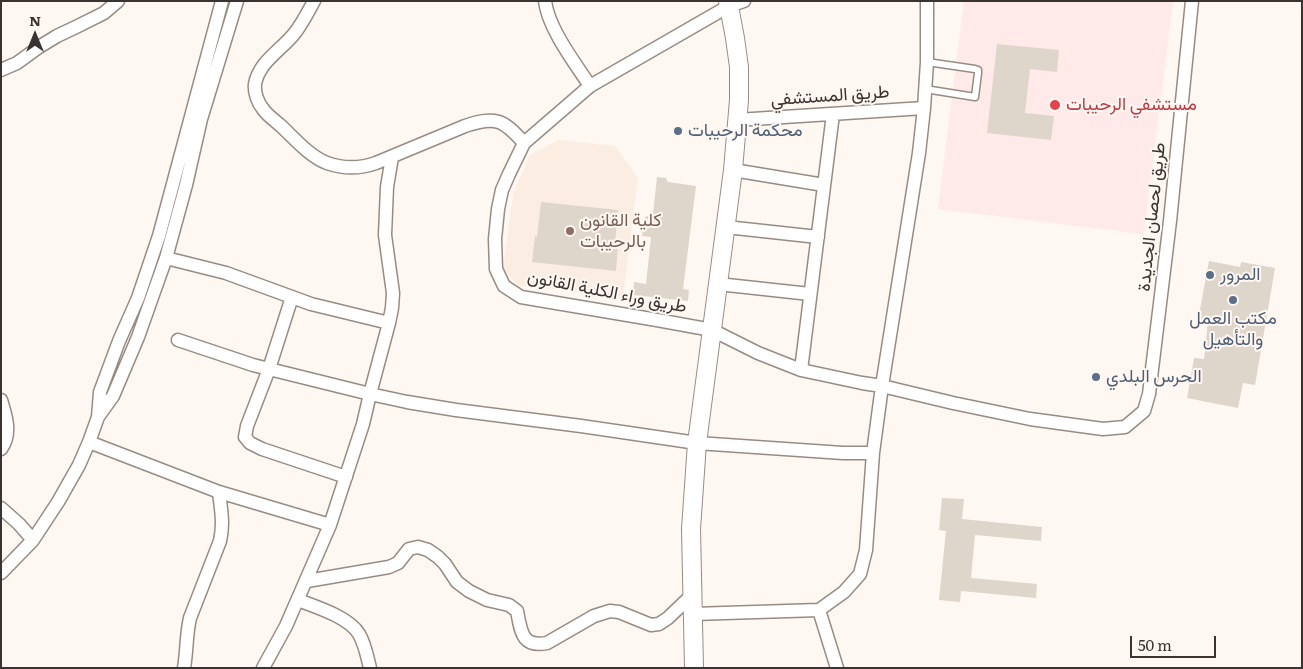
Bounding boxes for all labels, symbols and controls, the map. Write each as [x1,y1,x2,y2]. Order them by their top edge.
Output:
north arrow [10,10,60,60]
text: N [29,10,41,30]
street label: طريق المستشفي [770,81,890,111]
place label: مستشفي الرحيبات [1066,94,1197,116]
marker: مستشفي الرحيبات [1048,98,1062,112]
place label: محكمة الرحيبات [688,120,803,142]
marker: محكمة الرحيبات [672,125,684,137]
street label: طريق لحصان الجديدة [1133,141,1171,293]
place label: كلية القانون بالرحيبات [580,210,662,252]
marker: كلية القانون بالرحيبات [564,225,576,237]
place label: المرور [1220,264,1261,286]
street label: طريق وراء الكلية القانون [526,266,688,318]
marker: المرور [1204,269,1216,281]
marker: مكتب العمل والتأهيل [1227,294,1239,306]
place label: مكتب العمل والتأهيل [1189,308,1277,350]
place label: الحرس البلدي [1106,366,1202,388]
marker: الحرس البلدي [1090,371,1102,383]
scale bar [1133,626,1219,658]
text: 50 m [1138,633,1172,656]

